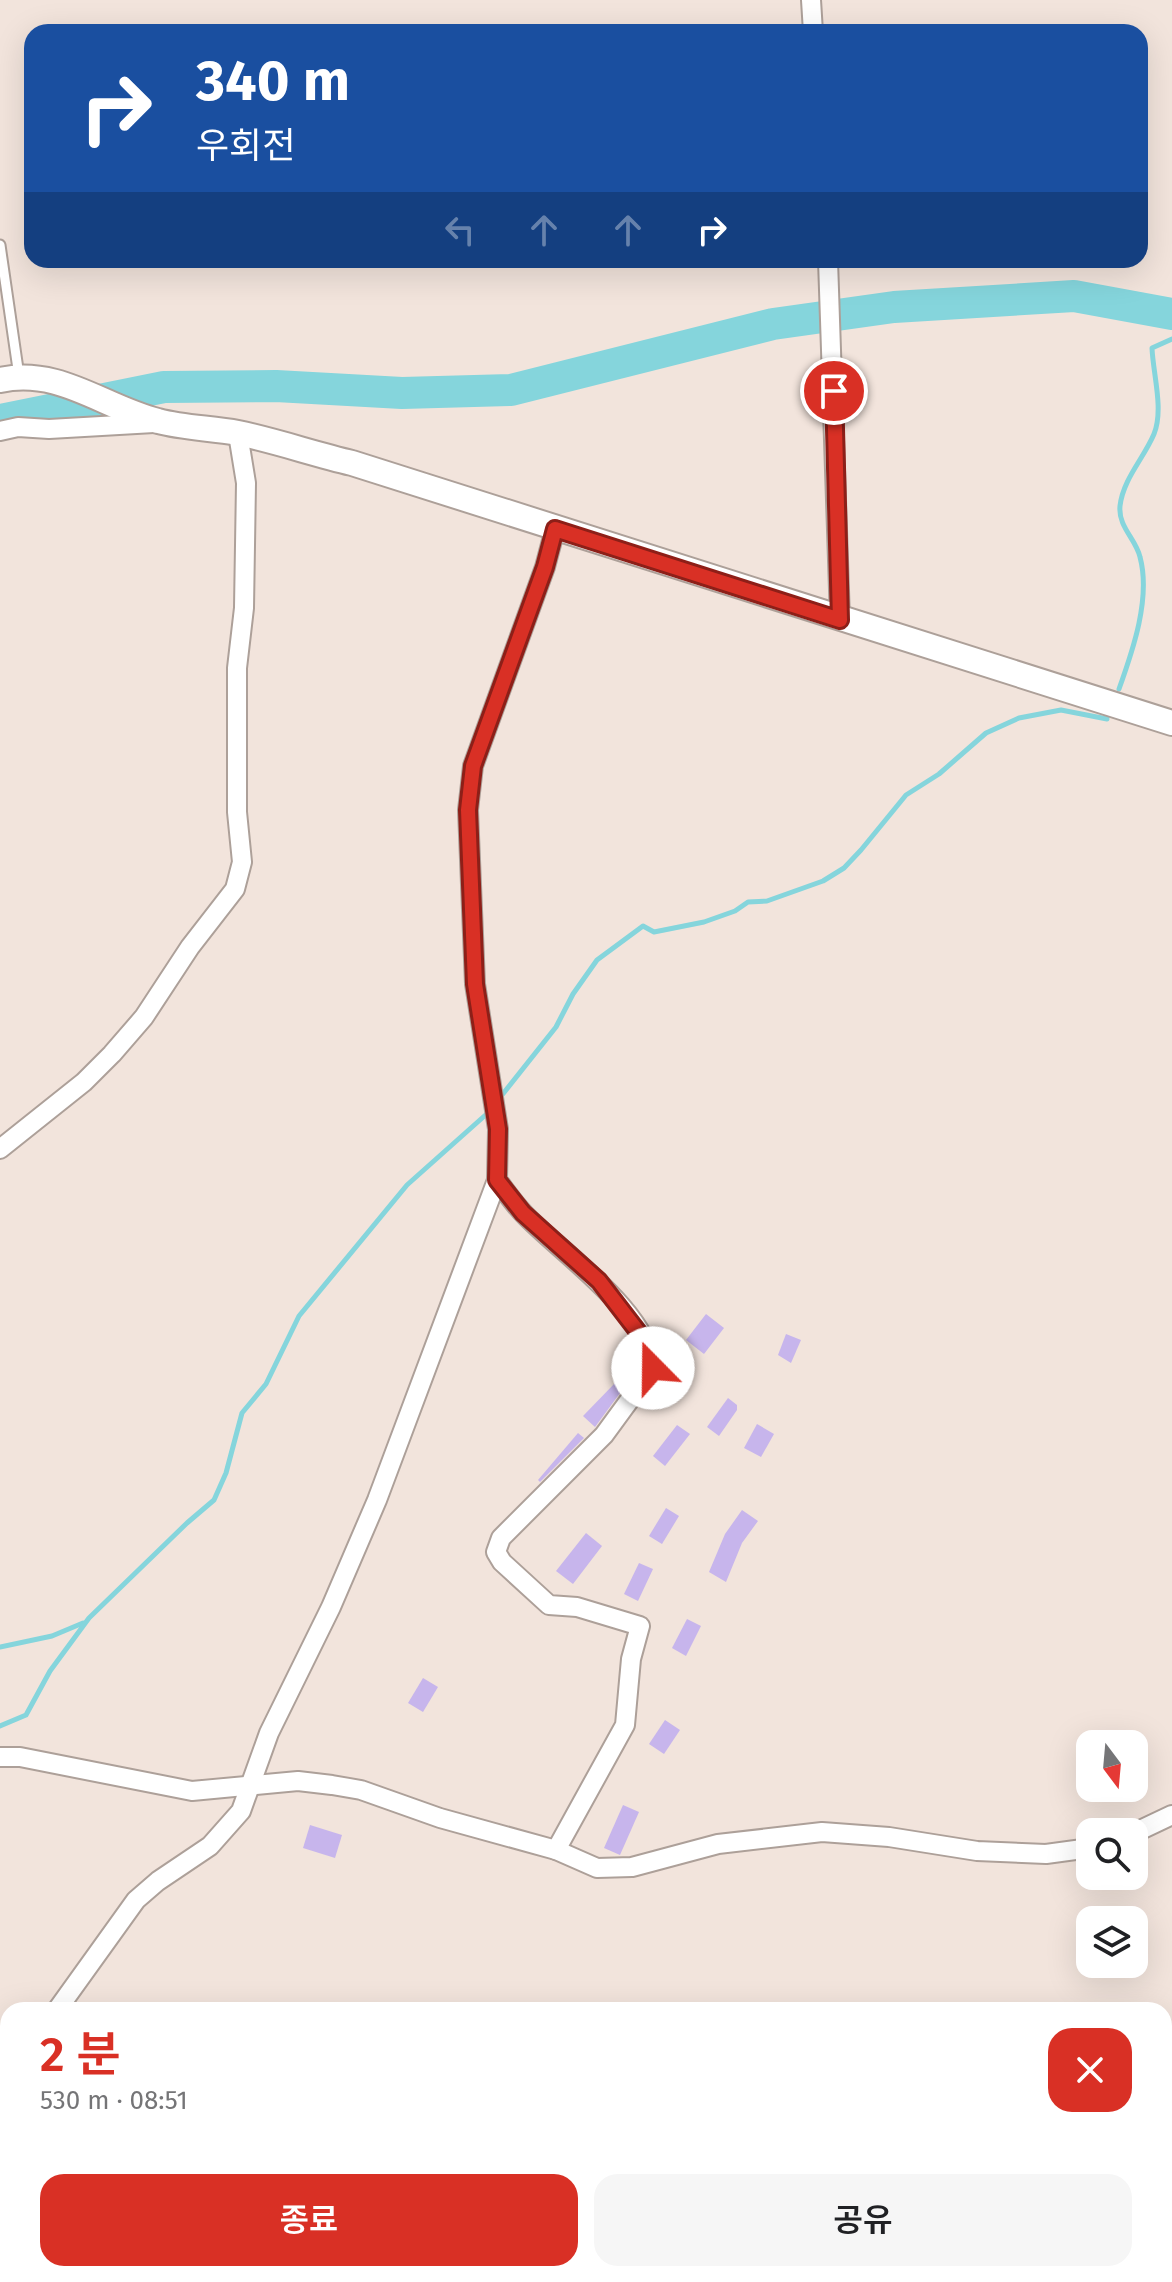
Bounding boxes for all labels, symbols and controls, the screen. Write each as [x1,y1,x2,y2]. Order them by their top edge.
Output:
text: 340 m [196,48,350,115]
icon: right [64,56,168,160]
text: 우회전 [196,124,295,168]
icon: left [438,208,482,252]
icon: ahead [522,208,566,252]
icon: ahead [606,208,650,252]
icon: right [690,208,734,252]
pin [800,357,868,425]
icon: arrive [812,369,856,413]
position arrow [611,1326,695,1410]
north arrow [1076,1730,1148,1802]
map controls [1076,1730,1148,1978]
button: search [1076,1818,1148,1890]
button: layers [1076,1906,1148,1978]
text: 2 분 [40,2026,120,2084]
button: close [1048,2028,1132,2112]
text: 530 m · 08:51 [40,2085,188,2116]
button: 종료 [40,2174,578,2266]
button: 공유 [594,2174,1132,2266]

